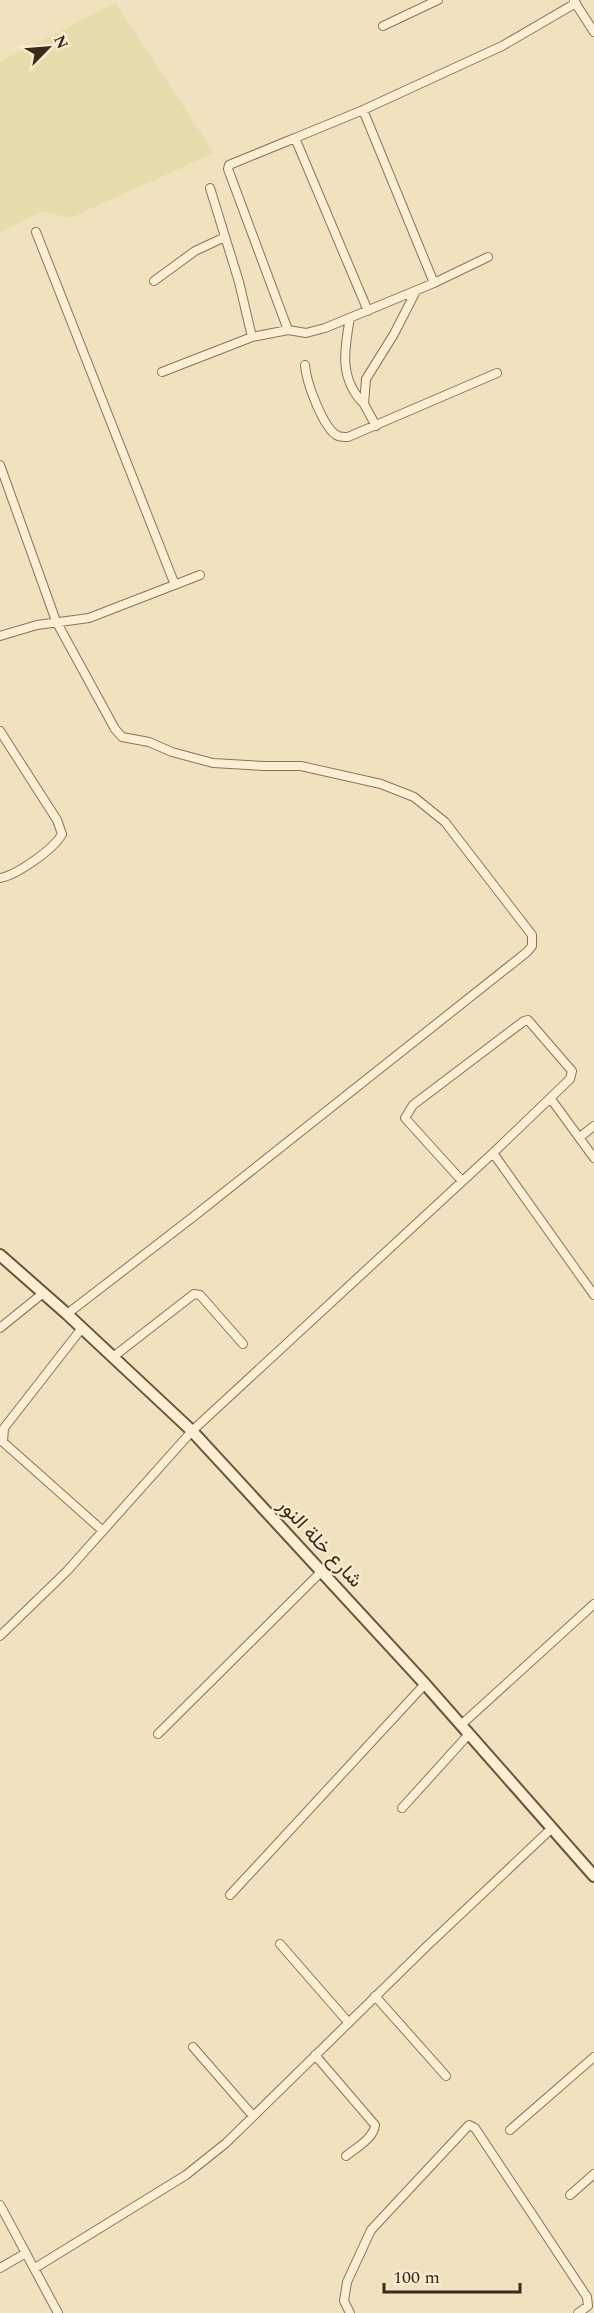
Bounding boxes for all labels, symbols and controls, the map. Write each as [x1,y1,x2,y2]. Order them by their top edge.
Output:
north arrow [18,18,78,78]
text: N [47,31,74,53]
street label: شارع خلة النور [270,1491,370,1595]
scale bar [384,2256,520,2294]
text: 100 m [393,2264,440,2291]

